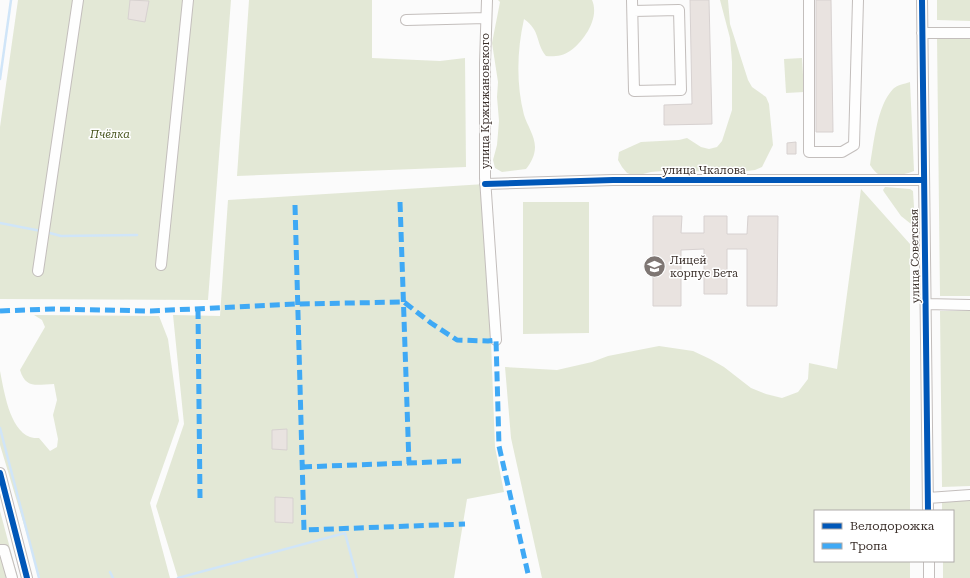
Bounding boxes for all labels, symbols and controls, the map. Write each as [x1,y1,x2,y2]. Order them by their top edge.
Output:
street label: улица Кржижановского [479,33,492,169]
park label: Пчёлка [89,128,130,141]
street label: улица Чкалова [662,164,746,177]
street label: улица Советская [908,209,922,303]
school or university icon: Лицей корпус Бета [641,253,667,279]
place label: Лицей корпус Бета [670,254,738,280]
legend [814,510,954,562]
text: Велодорожка [850,519,935,533]
text: Тропа [850,539,888,553]

